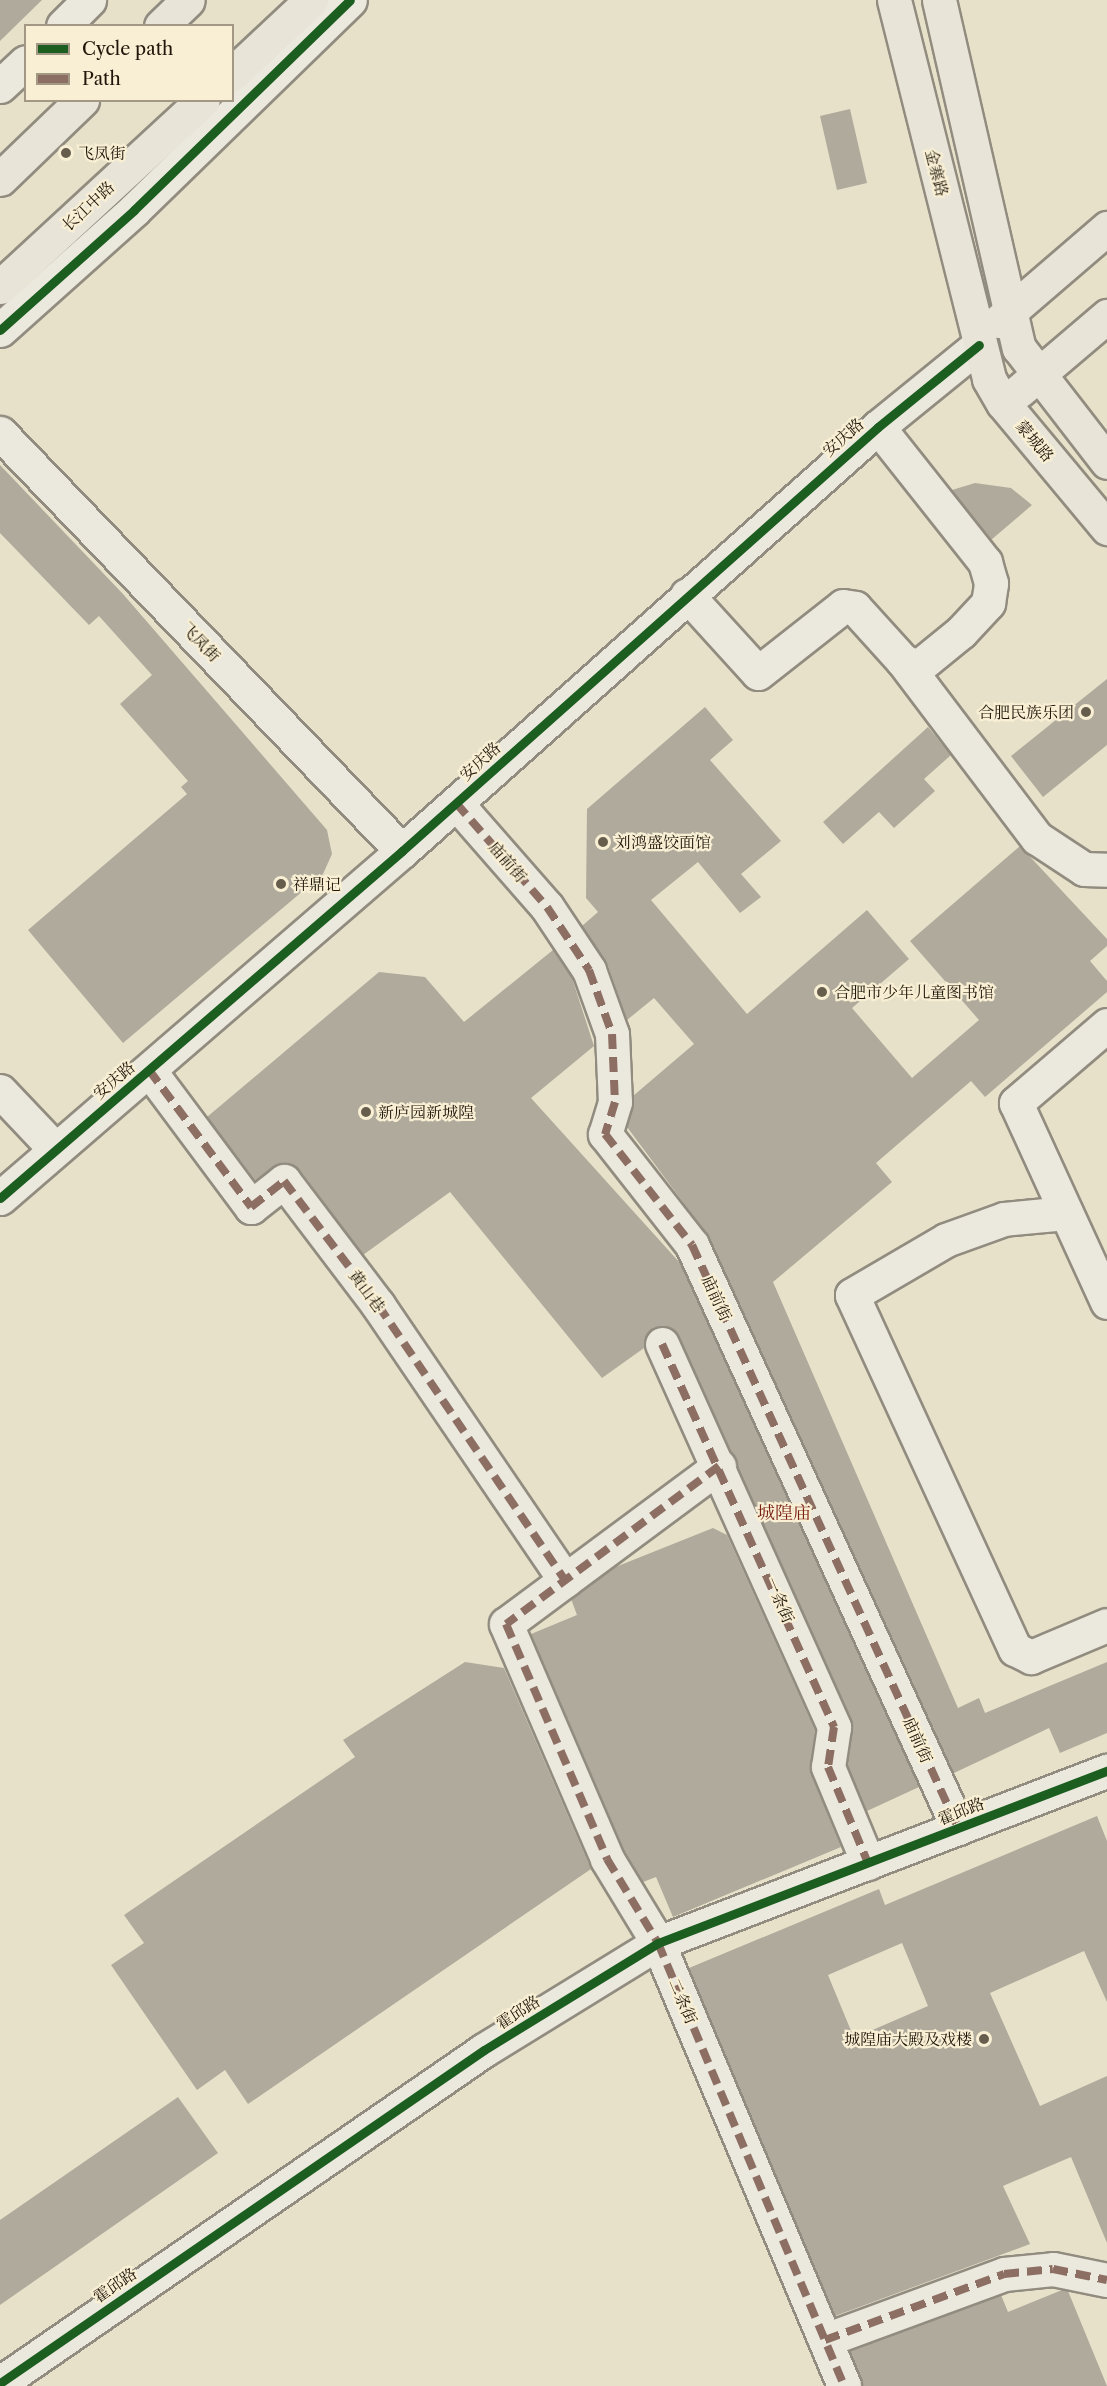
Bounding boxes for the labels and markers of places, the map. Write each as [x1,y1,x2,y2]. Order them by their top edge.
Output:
place label: 飞凤街 [78,143,126,163]
marker: 飞凤街 [59,146,73,160]
place label: 合肥民族乐团 [978,702,1074,722]
marker: 合肥民族乐团 [1079,705,1093,719]
place label: 刘鸿盛饺面馆 [615,832,711,852]
marker: 刘鸿盛饺面馆 [596,835,610,849]
place label: 祥鼎记 [293,874,341,894]
marker: 祥鼎记 [274,877,288,891]
place label: 合肥市少年儿童图书馆 [834,982,994,1002]
marker: 合肥市少年儿童图书馆 [815,985,829,999]
place label: 新庐园新城隍 [378,1102,474,1122]
marker: 新庐园新城隍 [359,1105,373,1119]
place label: 城隍庙大殿及戏楼 [844,2029,972,2049]
marker: 城隍庙大殿及戏楼 [977,2032,991,2046]

